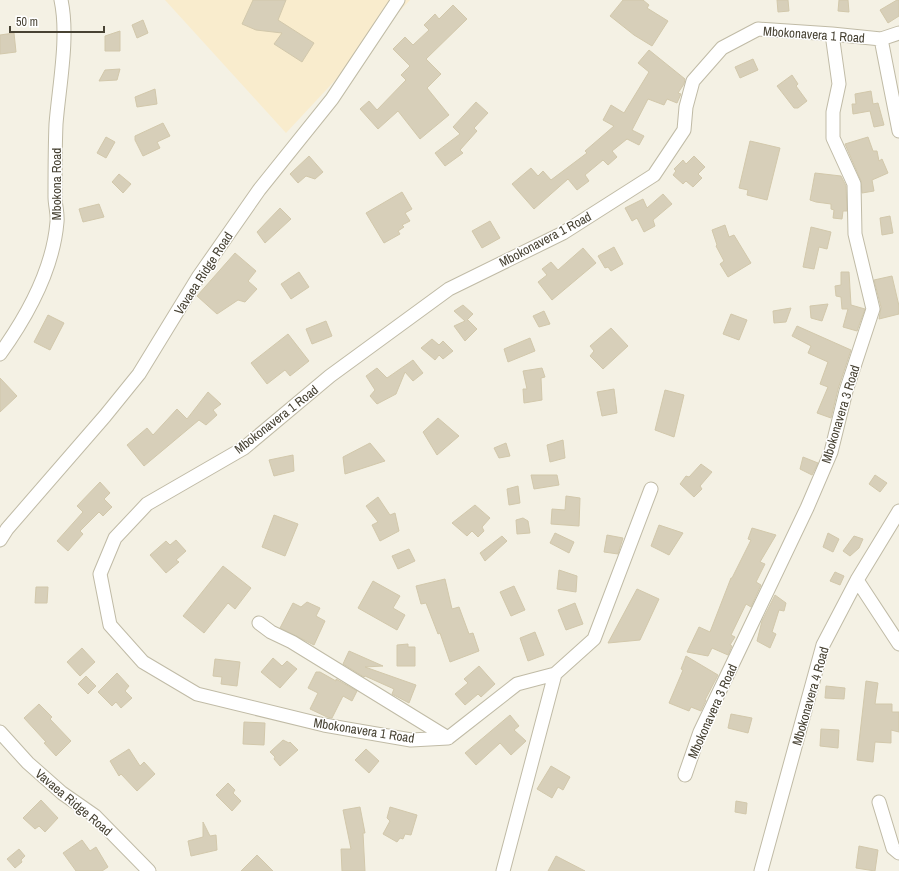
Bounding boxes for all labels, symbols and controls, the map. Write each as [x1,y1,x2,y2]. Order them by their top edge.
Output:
scale bar [10,8,104,34]
text: 50 m [16,14,38,30]
street label: Mbokonavera 1 Road [763,22,865,47]
street label: Mbokona Road [48,148,65,220]
street label: Mbokonavera 1 Road [496,208,594,271]
street label: Vavaea Ridge Road [170,229,237,318]
street label: Mbokonavera 3 Road [817,363,864,465]
street label: Mbokonavera 1 Road [231,381,322,457]
street label: Mbokonavera 4 Road [788,645,833,747]
street label: Mbokonavera 3 Road [684,661,741,761]
street label: Mbokonavera 1 Road [312,714,416,747]
street label: Vavaea Ridge Road [32,765,116,840]

